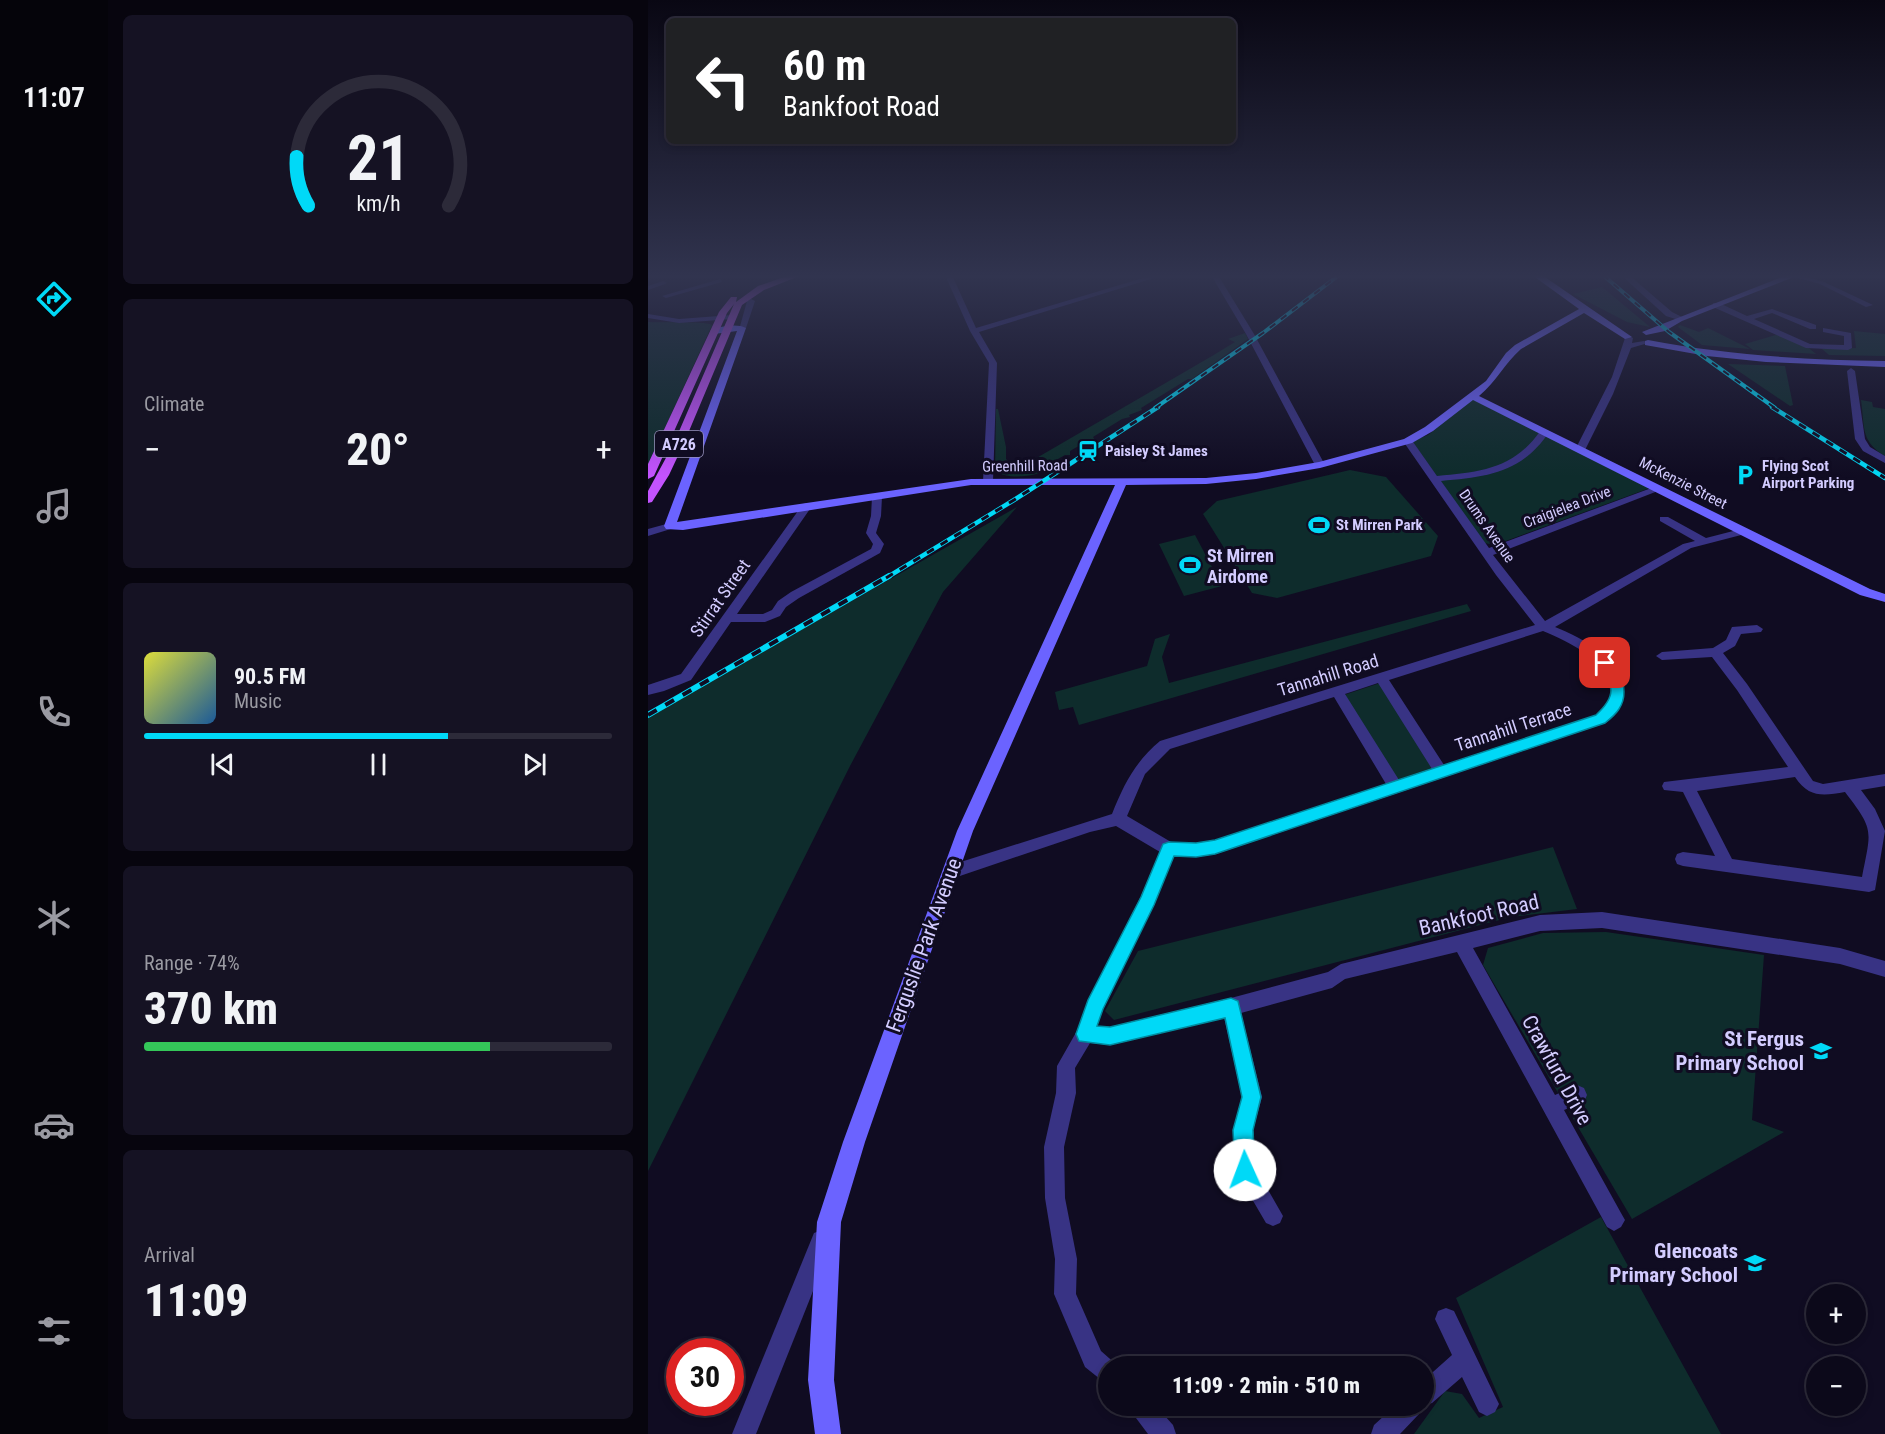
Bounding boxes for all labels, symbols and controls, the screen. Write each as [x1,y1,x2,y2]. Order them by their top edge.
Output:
text: 60 m [783,41,866,90]
icon: left [684,42,762,120]
text: 11:07 [23,82,85,114]
text: Bankfoot Road [783,91,940,123]
text: 21 [346,123,410,196]
text: km/h [356,192,400,217]
icon: directions [33,278,75,320]
text: Climate [144,392,204,416]
text: 20° [346,423,410,476]
text: − [144,430,161,469]
text: + [596,430,612,469]
road number: A726 [655,431,703,457]
station icon: Paisley St James [1076,439,1100,463]
place label: Paisley St James [1105,442,1208,460]
street label: McKenzie Street [1636,453,1730,513]
street label: Greenhill Road [982,456,1068,476]
place label: Flying Scot Airport Parking [1762,457,1854,492]
parking icon: Flying Scot Airport Parking [1733,463,1757,487]
street label: Craigielea Drive [1521,482,1613,532]
icon: music [33,485,75,527]
street label: Drums Avenue [1455,486,1519,566]
sports icon: St Mirren Park [1307,513,1331,537]
place label: St Mirren Park [1336,516,1424,534]
place label: St Mirren Airdome [1207,545,1274,587]
sports icon: St Mirren Airdome [1178,553,1202,577]
street label: Stirrat Street [686,555,754,641]
pin [1579,637,1630,688]
icon: arrive [1588,646,1621,679]
street label: Tannahill Road [1275,650,1381,700]
text: 90.5 FM [234,664,306,689]
text: Music [234,689,282,713]
icon: phone [33,691,75,733]
street label: Tannahill Terrace [1452,698,1574,756]
icon: previous [206,748,239,781]
icon: pause [362,748,395,781]
icon: next [518,748,551,781]
street label: Ferguslie Park Avenue [881,855,967,1035]
street label: Bankfoot Road [1417,890,1541,940]
icon: climate [33,897,75,939]
text: Range · 74% [144,951,240,975]
text: 370 km [144,982,278,1035]
street label: Crawfurd Drive [1517,1011,1597,1129]
place label: St Fergus Primary School [1676,1027,1804,1075]
school or university icon: St Fergus Primary School [1809,1039,1833,1063]
icon: car [33,1104,75,1146]
position arrow [1213,1138,1277,1202]
place label: Glencoats Primary School [1610,1239,1738,1287]
text: Arrival [144,1243,195,1267]
school or university icon: Glencoats Primary School [1743,1251,1767,1275]
text: 11:09 [144,1274,248,1327]
map controls [1806,1284,1866,1416]
button: + [1806,1284,1866,1344]
icon: filters [33,1310,75,1352]
speed limit sign: 30 [666,1338,744,1416]
button: − [1806,1356,1866,1416]
text: 11:09 · 2 min · 510 m [1172,1373,1360,1398]

